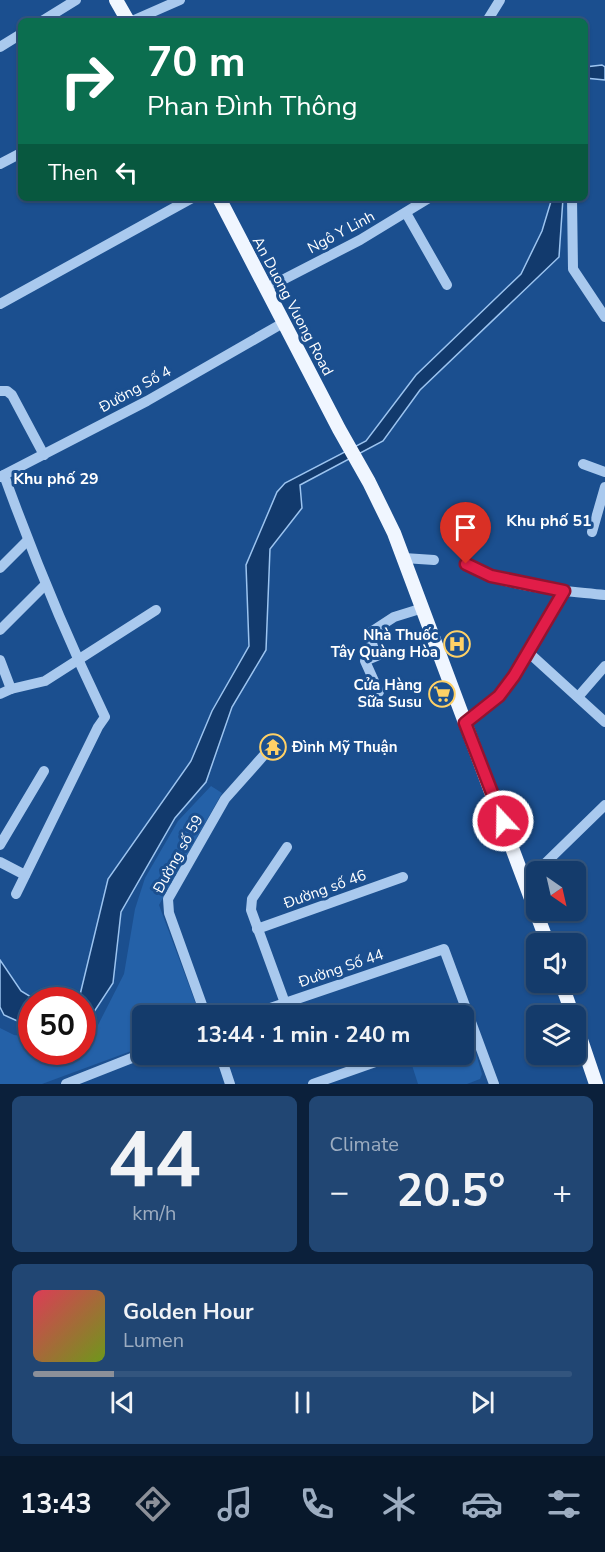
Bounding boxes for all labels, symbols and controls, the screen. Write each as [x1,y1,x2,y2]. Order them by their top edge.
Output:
text: 70 m [147,34,246,91]
icon: right [48,42,126,120]
text: Phan Đình Thông [147,88,358,125]
icon: left [110,156,143,189]
text: Then [48,158,98,188]
street label: Ngô Y Linh [304,206,378,258]
street label: An Duong Vuong Road [248,233,338,379]
street label: Đường Số 4 [95,361,175,417]
district label: Khu phố 29 [13,468,99,490]
pin [440,502,491,564]
district label: Khu phố 51 [506,510,592,532]
icon: arrive [449,511,482,544]
place label: Nhà Thuốc Tây Quàng Hòa [331,625,438,662]
hospital icon: Nhà Thuốc Tây Quàng Hòa [442,629,472,659]
place label: Cửa Hàng Sữa Susu [353,675,422,712]
supermarket icon: Cửa Hàng Sữa Susu [427,679,457,709]
temple icon: Đình Mỹ Thuận [258,732,288,762]
place label: Đình Mỹ Thuận [291,737,398,757]
position arrow [471,789,535,853]
street label: Đường số 59 [148,811,208,898]
north arrow [526,861,586,921]
map controls [526,861,586,1065]
street label: Đường số 46 [280,865,369,914]
button: sound [526,933,586,993]
street label: Đường Số 44 [295,944,386,992]
speed limit sign: 50 [18,987,96,1065]
button: layers [526,1005,586,1065]
text: 13:44 · 1 min · 240 m [196,1020,410,1050]
text: 44 [107,1107,201,1214]
text: Climate [330,1131,399,1158]
text: 20.5° [396,1161,505,1222]
text: − [330,1170,349,1215]
text: + [552,1170,572,1215]
text: km/h [132,1200,176,1227]
text: Golden Hour [123,1297,254,1327]
text: Lumen [123,1327,184,1354]
icon: previous [106,1386,139,1419]
icon: pause [286,1386,319,1419]
icon: next [466,1386,499,1419]
icon: directions [132,1483,174,1525]
icon: music [214,1483,256,1525]
icon: phone [296,1483,338,1525]
icon: climate [378,1483,420,1525]
icon: car [461,1483,503,1525]
icon: filters [543,1483,585,1525]
text: 13:43 [20,1486,92,1523]

